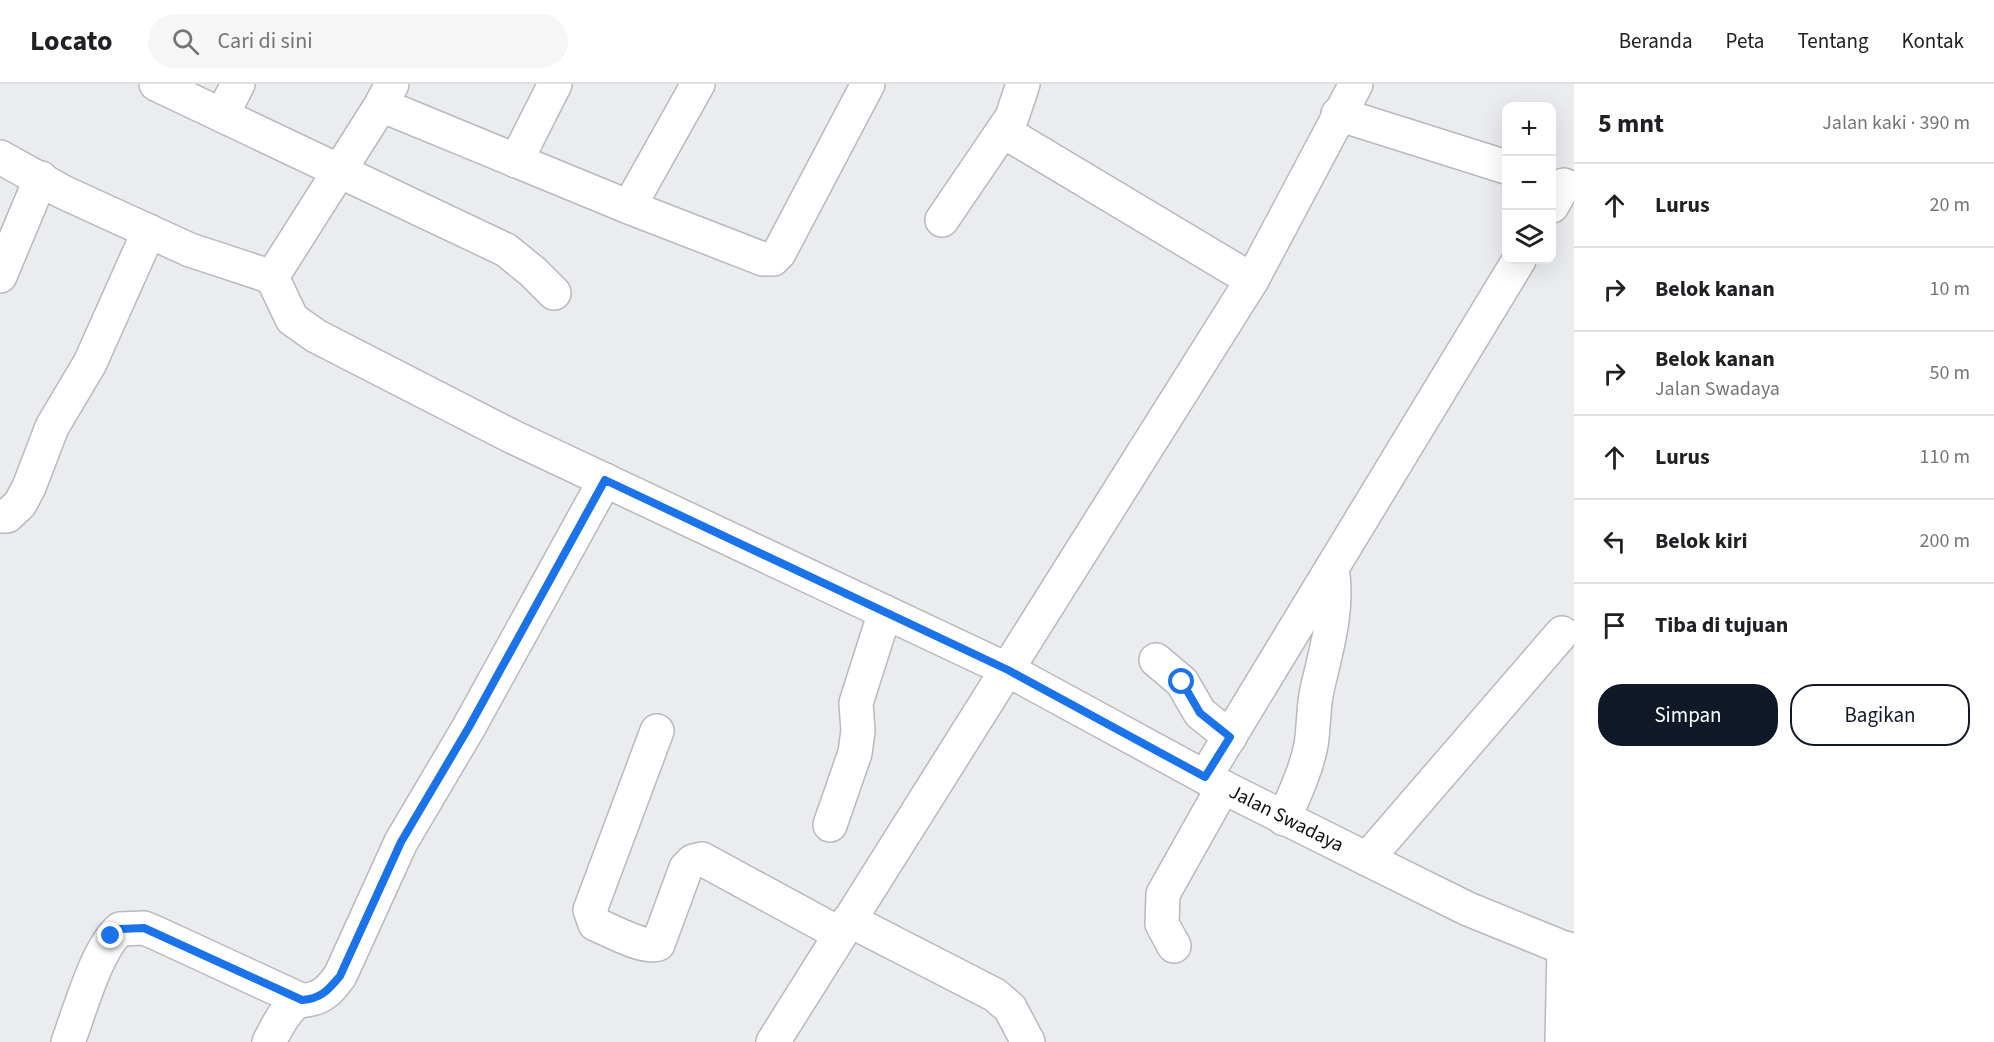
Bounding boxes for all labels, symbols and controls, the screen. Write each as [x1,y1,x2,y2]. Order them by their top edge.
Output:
search box [148,14,568,68]
text: Locato [30,21,112,61]
icon: search [169,25,202,58]
text: Cari di sini [217,25,313,57]
text: Beranda [1619,26,1693,56]
text: Peta [1726,26,1764,56]
text: Tentang [1797,26,1868,56]
text: Kontak [1901,26,1964,56]
map controls [1502,102,1556,264]
button: + [1502,102,1556,156]
text: 5 mnt [1598,105,1664,142]
text: Jalan kaki · 390 m [1822,109,1970,137]
button: − [1502,156,1556,210]
icon: ahead [1598,189,1631,222]
text: Lurus [1655,189,1710,221]
text: 20 m [1930,191,1970,219]
button: layers [1502,210,1556,264]
icon: right [1598,273,1631,306]
text: Belok kanan [1655,273,1775,305]
text: 10 m [1930,275,1970,303]
text: Belok kanan [1655,343,1775,375]
icon: right [1598,357,1631,390]
text: 50 m [1930,359,1970,387]
text: Jalan Swadaya [1655,375,1780,403]
icon: ahead [1598,441,1631,474]
text: Lurus [1655,441,1710,473]
text: 110 m [1920,443,1970,471]
icon: left [1598,525,1631,558]
text: Belok kiri [1655,525,1748,557]
text: 200 m [1920,527,1970,555]
icon: arrive [1598,609,1631,642]
text: Tiba di tujuan [1655,609,1788,641]
route start [1168,668,1194,694]
button: Simpan [1598,684,1778,746]
button: Bagikan [1790,684,1970,746]
street label: Jalan Swadaya [1224,778,1349,859]
route end [97,922,123,948]

